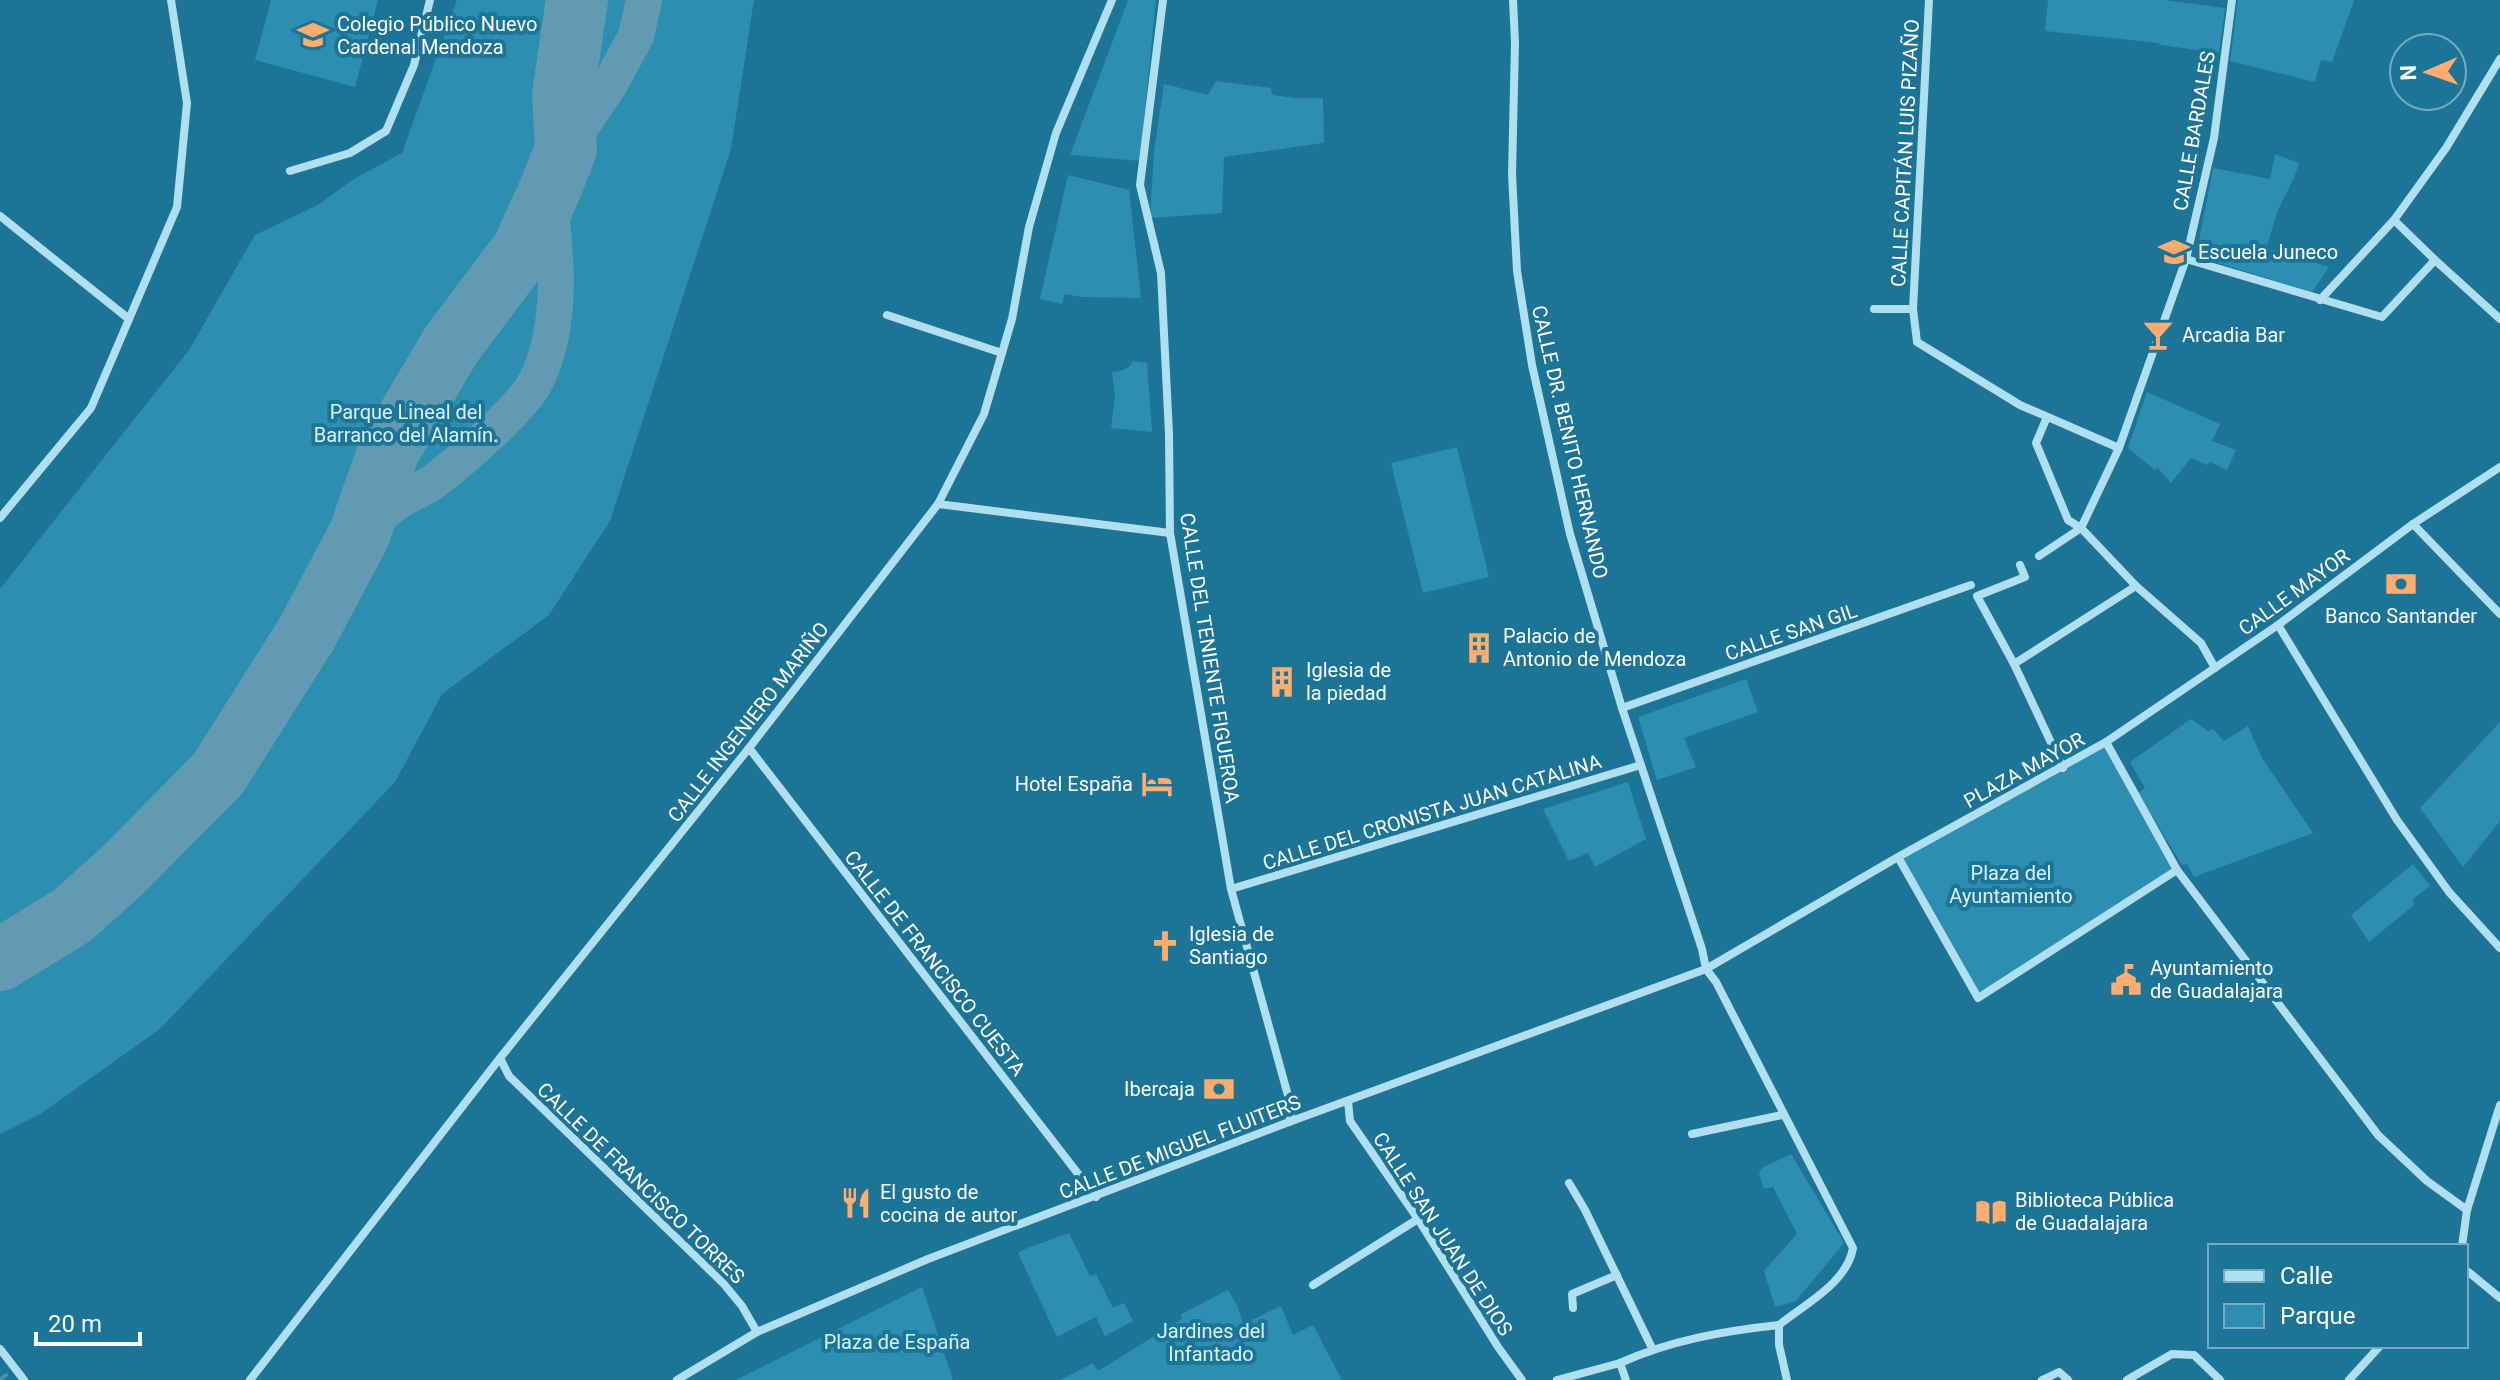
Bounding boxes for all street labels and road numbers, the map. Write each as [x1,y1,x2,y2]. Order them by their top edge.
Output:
street label: CALLE CAPITÁN LUIS PIZAÑO [1886,19,1924,287]
street label: CALLE BARDALES [2168,49,2220,213]
street label: CALLE DR. BENITO HERNANDO [1527,303,1613,581]
street label: CALLE DEL TENIENTE FIGUEROA [1175,511,1245,805]
street label: CALLE MAYOR [2234,544,2354,640]
street label: CALLE SAN GIL [1722,598,1860,666]
street label: CALLE INGENIERO MARIÑO [662,617,834,827]
street label: PLAZA MAYOR [1959,727,2089,813]
street label: CALLE DEL CRONISTA JUAN CATALINA [1260,749,1604,875]
street label: CALLE DE FRANCISCO CUESTA [839,845,1031,1081]
street label: CALLE DE FRANCISCO TORRES [532,1077,750,1289]
street label: CALLE DE MIGUEL FLUITERS [1056,1090,1304,1204]
street label: CALLE SAN JUAN DE DIOS [1368,1128,1518,1340]

